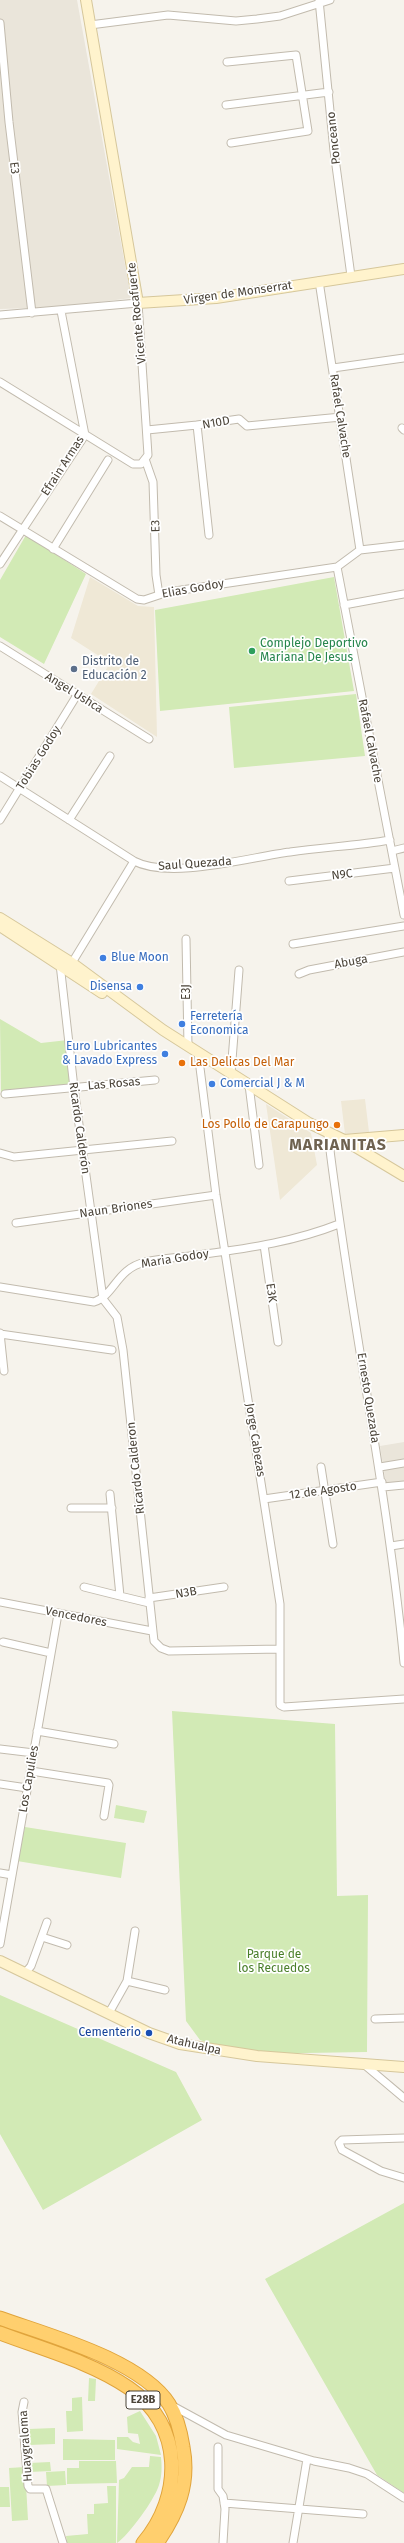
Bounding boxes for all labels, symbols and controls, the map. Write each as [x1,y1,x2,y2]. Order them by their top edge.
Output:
street label: Ponceano [324,111,344,165]
street label: E3 [6,161,22,175]
street label: Vicente Rocafuerte [125,261,149,365]
street label: Virgen de Monserrat [183,278,293,308]
street label: Rafael Calvache [326,373,354,459]
street label: N10D [201,413,231,433]
street label: Efrain Armas [38,433,88,499]
street label: E3 [149,520,163,532]
street label: Elias Godoy [161,576,225,602]
place label: Complejo Deportivo Mariana De Jesus [260,637,368,665]
marker: Complejo Deportivo Mariana De Jesus [247,646,257,656]
place label: Distrito de Educación 2 [82,655,147,683]
marker: Distrito de Educación 2 [69,664,79,674]
street label: Angel Ushca [42,669,106,717]
street label: Rafael Calvache [355,698,385,784]
street label: Tobias Godoy [14,723,64,793]
street label: Saul Quezada [158,854,232,874]
street label: N9C [331,867,353,883]
place label: Blue Moon [111,951,169,965]
street label: Abuga [333,952,369,972]
marker: Blue Moon [98,953,108,963]
place label: Disensa [90,980,132,994]
marker: Disensa [135,982,145,992]
street label: E3J [180,984,194,1000]
place label: Ferretería Economica [190,1010,249,1038]
marker: Ferretería Economica [177,1019,187,1029]
place label: Euro Lubricantes & Lavado Express [62,1040,157,1068]
marker: Euro Lubricantes & Lavado Express [160,1049,170,1059]
place label: Las Delicas Del Mar [190,1056,294,1070]
marker: Las Delicas Del Mar [177,1058,187,1068]
street label: Las Rosas [87,1075,141,1093]
place label: Comercial J & M [220,1077,305,1091]
marker: Comercial J & M [207,1079,217,1089]
street label: Ricardo Calderón [65,1081,93,1175]
place label: Los Pollo de Carapungo [202,1118,329,1132]
marker: Los Pollo de Carapungo [332,1120,342,1130]
district label: MARIANITAS [289,1136,387,1156]
street label: Naun Briones [79,1197,153,1221]
street label: Maria Godoy [140,1247,210,1271]
street label: E3K [263,1282,279,1304]
street label: Ernesto Quezada [354,1352,382,1444]
street label: Jorge Cabezas [242,1402,268,1478]
street label: Ricardo Calderon [124,1421,148,1515]
street label: 12 de Agosto [288,1479,358,1503]
street label: N3B [174,1584,198,1602]
street label: Vencedores [44,1604,108,1630]
street label: Los Capulies [16,1744,42,1814]
park label: Parque de los Recuedos [238,1948,310,1976]
place label: Cementerio [78,2026,141,2040]
marker: Cementerio [144,2028,154,2038]
street label: Atahualpa [166,2032,222,2058]
road number: E28B [126,2391,160,2409]
street label: Huaygraloma [16,2410,36,2482]

